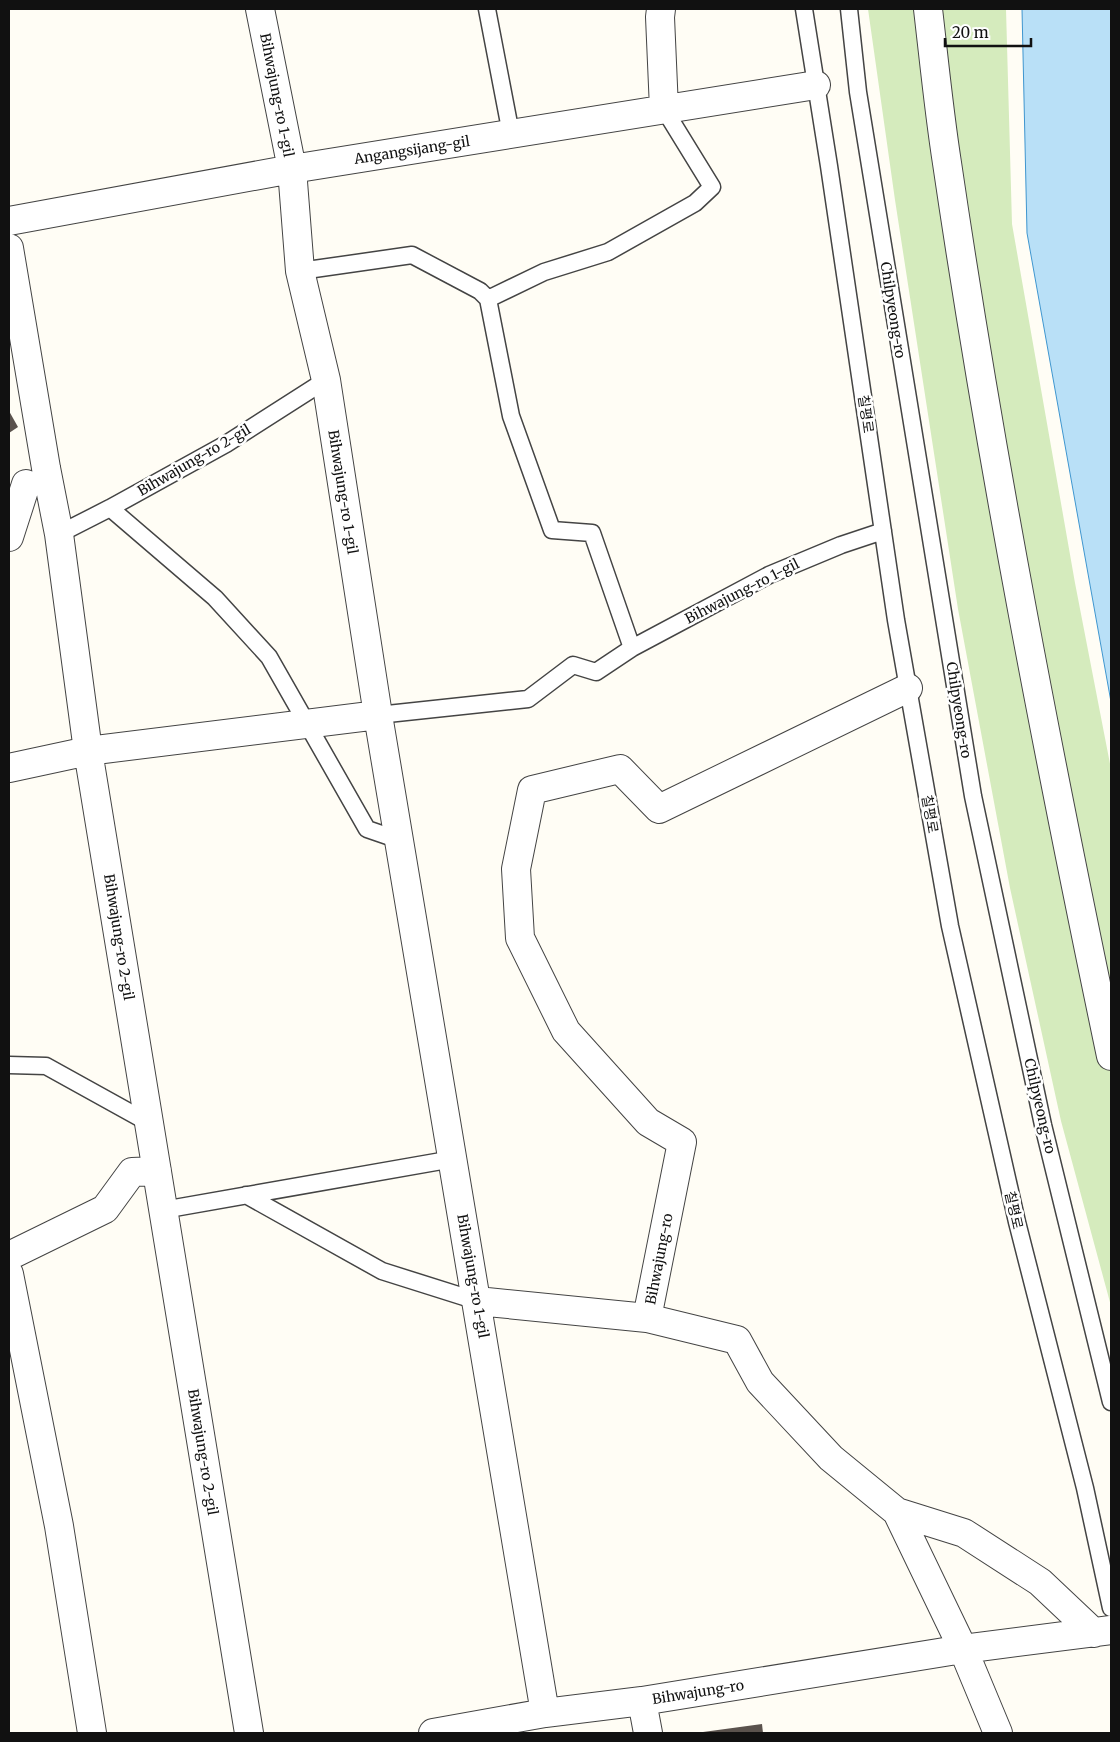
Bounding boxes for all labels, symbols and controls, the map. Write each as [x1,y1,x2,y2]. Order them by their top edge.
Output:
scale bar [945,15,1031,47]
text: 20 m [952,23,989,42]
street label: Bihwajung-ro 1-gil [256,32,298,159]
street label: Angangsijang-gil [352,132,472,168]
street label: Chilpyeong-ro [877,261,909,359]
street label: 칠평로 [854,394,878,435]
street label: Bihwajung-ro 2-gil [134,420,254,500]
street label: Bihwajung-ro 1-gil [324,428,362,556]
street label: Bihwajung-ro 1-gil [682,554,803,628]
street label: Chilpyeong-ro [943,661,975,759]
street label: 칠평로 [918,793,942,835]
street label: Bihwajung-ro 2-gil [100,872,138,1002]
street label: Chilpyeong-ro [1020,1057,1060,1155]
street label: 칠평로 [1001,1189,1027,1231]
street label: Bihwajung-ro [641,1212,677,1306]
street label: Bihwajung-ro 1-gil [453,1213,493,1340]
street label: Bihwajung-ro 2-gil [184,1387,222,1517]
street label: Bihwajung-ro [651,1676,745,1708]

